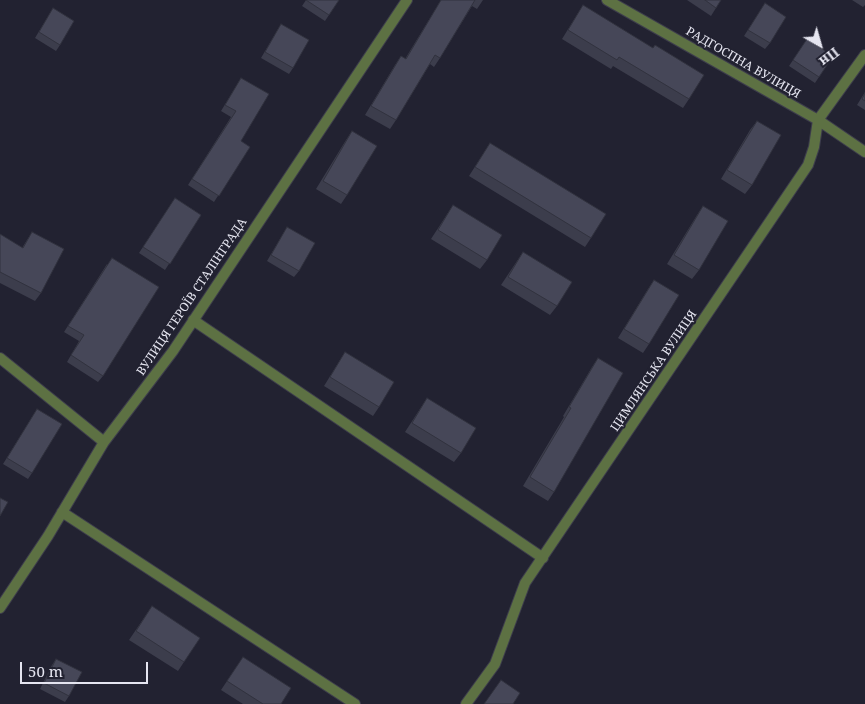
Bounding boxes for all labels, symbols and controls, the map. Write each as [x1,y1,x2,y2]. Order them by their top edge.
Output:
north arrow [795,20,845,70]
street label: РАДГОСПНА ВУЛИЦЯ [683,24,803,102]
text: Пн [816,43,844,71]
street label: ВУЛИЦЯ ГЕРОЇВ СТАЛІНГРАДА [134,216,250,378]
street label: ЦИМЛЯНСЬКА ВУЛИЦЯ [608,308,700,434]
scale bar [22,652,150,684]
text: 50 m [28,661,63,681]

